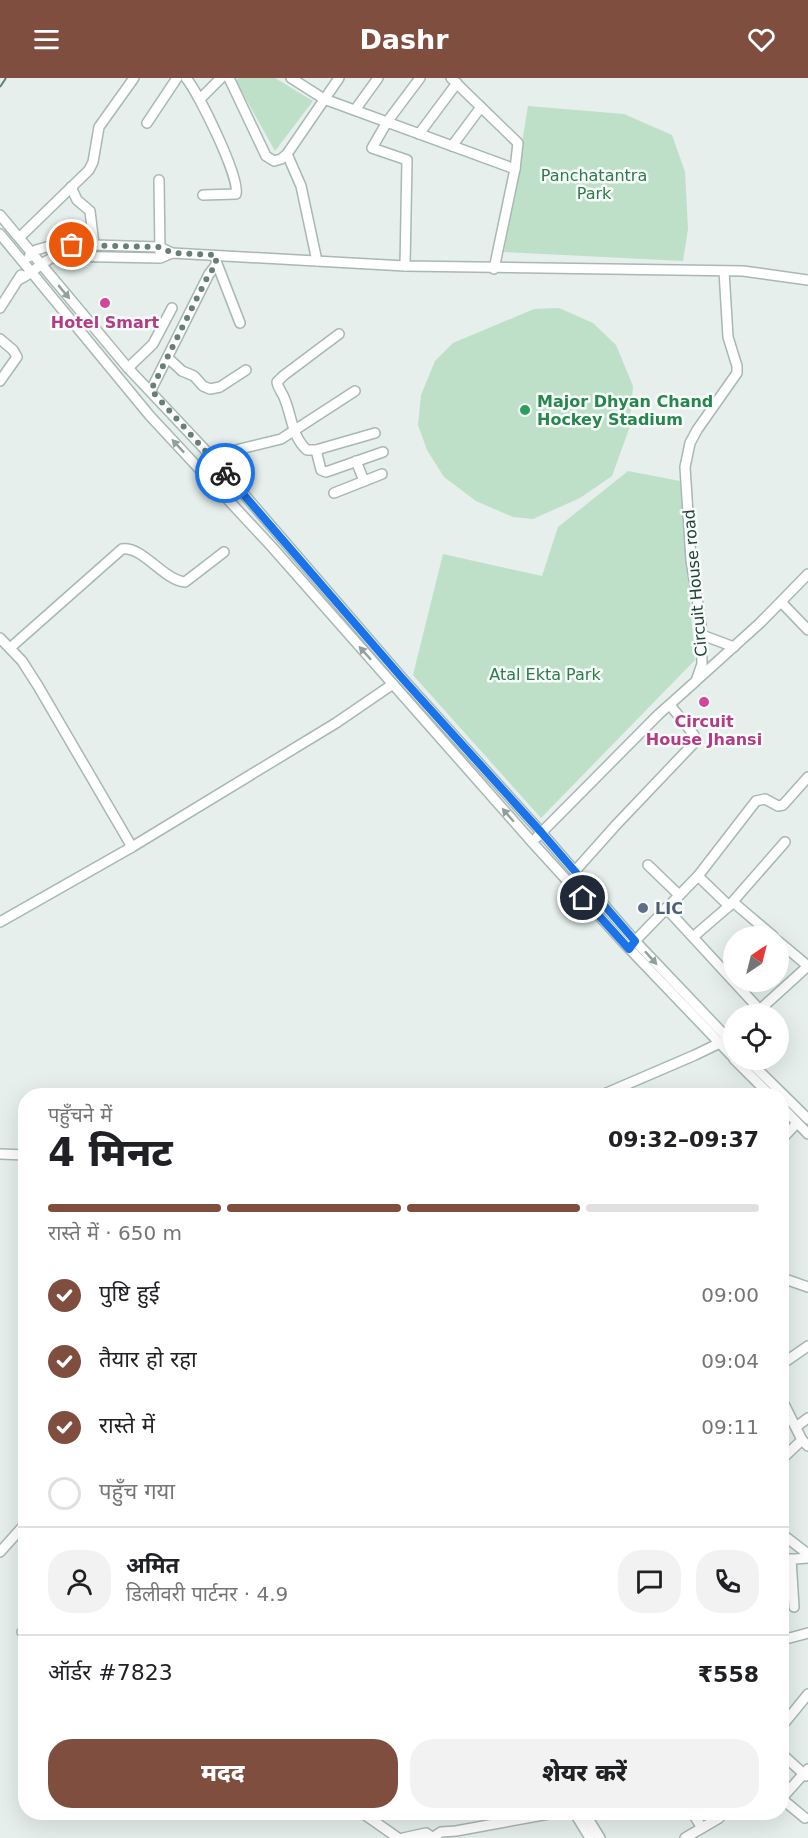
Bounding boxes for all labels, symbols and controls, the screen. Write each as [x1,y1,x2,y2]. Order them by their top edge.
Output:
icon: menu [30,23,63,56]
icon: heart [745,23,778,56]
text: Dashr [359,24,449,55]
park label: Panchatantra Park [541,166,647,203]
pin [46,219,97,270]
icon: bag [55,228,88,261]
one-way arrow [58,284,71,300]
marker: Hotel Smart [98,296,112,310]
place label: Hotel Smart [51,313,160,332]
place label: Major Dhyan Chand Hockey Stadium [537,392,713,429]
marker: Major Dhyan Chand Hockey Stadium [518,403,532,417]
one-way arrow [171,439,185,454]
courier [195,443,255,503]
icon: bike [209,457,242,490]
street label: Circuit House road [679,509,711,657]
one-way arrow [359,646,372,661]
park label: Atal Ekta Park [489,665,601,684]
marker: Circuit House Jhansi [697,695,711,709]
place label: Circuit House Jhansi [646,712,762,749]
one-way arrow [502,808,515,823]
pin [557,872,608,923]
icon: home [566,881,599,914]
place label: LIC [655,899,683,918]
marker: LIC [636,901,650,915]
north arrow [723,926,789,992]
map controls [723,926,789,1070]
one-way arrow [644,951,658,966]
button: locate [723,1004,789,1070]
text: पहुँचने में [48,1103,112,1127]
text: 09:32–09:37 [608,1127,759,1152]
text: 4 मिनट [48,1130,173,1175]
text: रास्ते में · 650 m [48,1221,182,1245]
icon: check [48,1279,81,1312]
text: पुष्टि हुई [99,1281,160,1306]
text: 09:00 [701,1283,759,1307]
icon: check [48,1345,81,1378]
text: तैयार हो रहा [99,1347,197,1372]
text: 09:04 [701,1349,759,1373]
icon: check [48,1411,81,1444]
text: रास्ते में [99,1413,155,1438]
text: 09:11 [701,1415,759,1439]
text: पहुँच गया [99,1479,175,1504]
button: person [48,1550,111,1613]
button: chat [618,1550,681,1613]
button: phone [696,1550,759,1613]
text: अमित [126,1553,179,1578]
text: डिलीवरी पार्टनर · 4.9 [126,1582,288,1606]
text: ऑर्डर #7823 [48,1660,173,1685]
text: ₹558 [698,1662,759,1687]
button: मदद [48,1739,398,1808]
button: शेयर करें [410,1739,759,1808]

